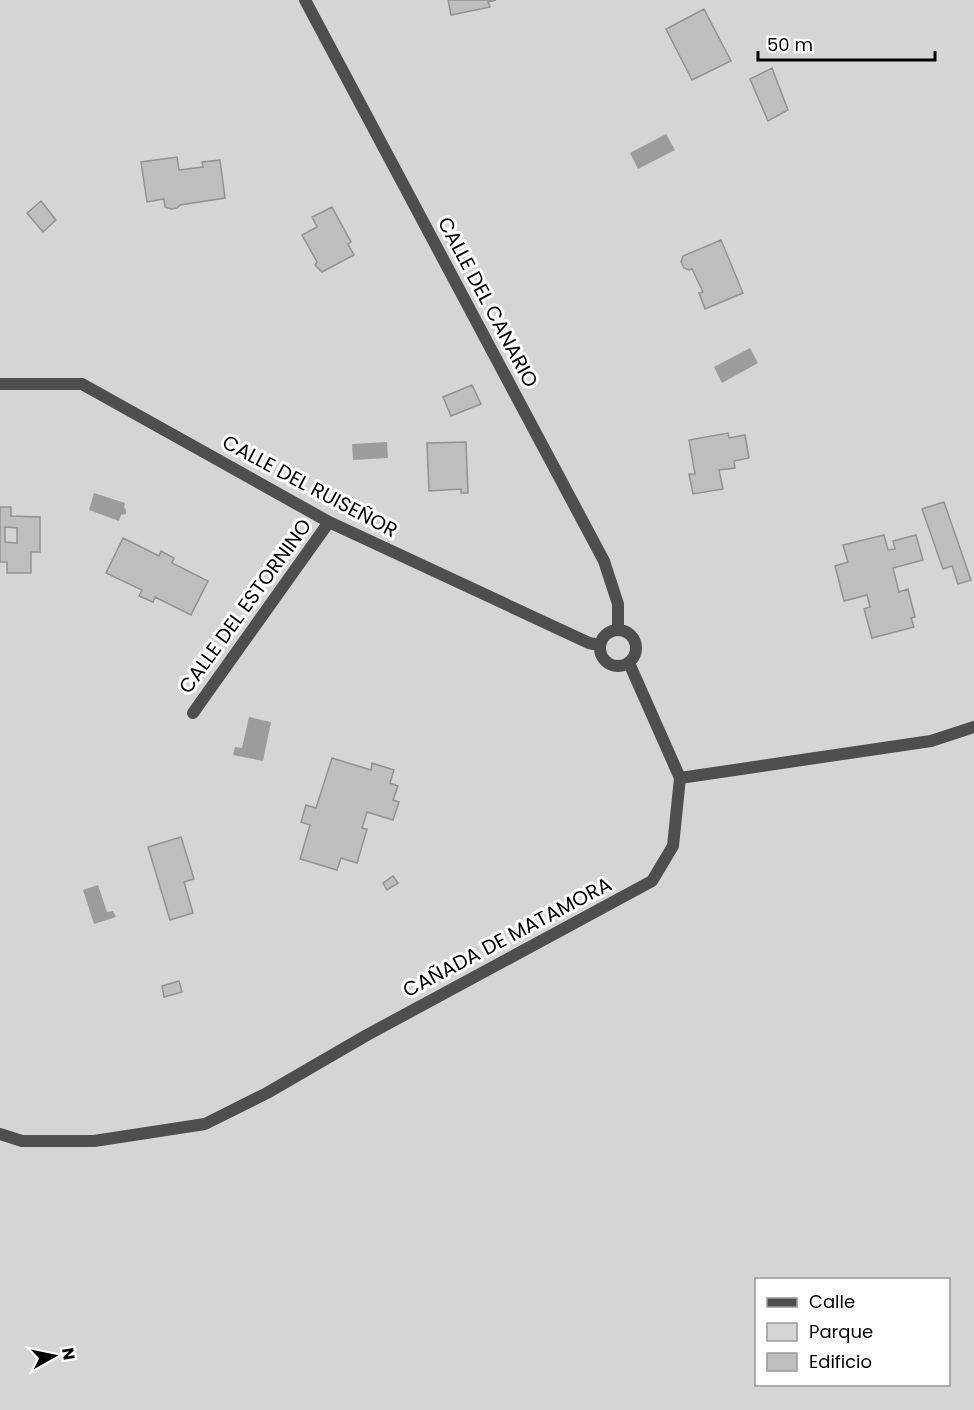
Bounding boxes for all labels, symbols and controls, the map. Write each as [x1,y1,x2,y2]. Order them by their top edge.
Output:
scale bar [758,24,935,62]
text: 50 m [767,32,813,57]
street label: CALLE DEL CANARIO [431,212,545,392]
street label: CALLE DEL RUISEÑOR [217,428,403,544]
street label: CALLE DEL ESTORNINO [172,513,318,699]
street label: CAÑADA DE MATAMORA [398,870,616,1004]
legend [755,1278,950,1386]
text: Calle [809,1289,855,1314]
text: Parque [809,1319,873,1344]
north arrow [24,1326,84,1386]
text: N [56,1346,81,1361]
text: Edificio [809,1349,872,1374]

